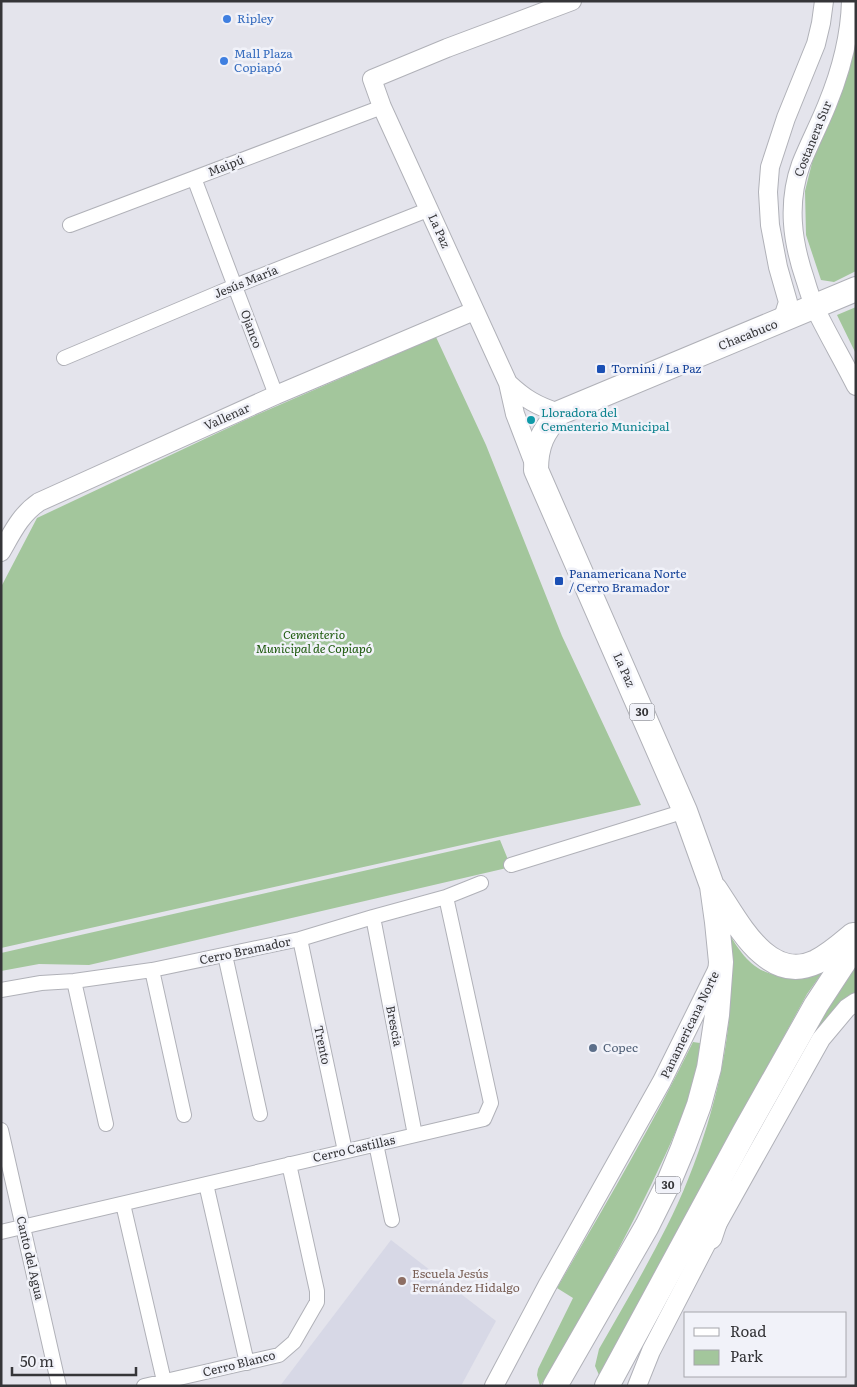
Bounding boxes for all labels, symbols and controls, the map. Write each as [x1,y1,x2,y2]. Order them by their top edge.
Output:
place label: Ripley [237,9,274,27]
marker: Ripley [221,13,233,25]
place label: Mall Plaza Copiapó [234,44,293,76]
marker: Mall Plaza Copiapó [218,55,230,67]
street label: Costanera Sur [789,98,836,179]
street label: Maipú [205,150,247,180]
street label: La Paz [424,210,456,251]
street label: Jesús María [211,260,281,302]
street label: Ojanco [237,307,267,350]
street label: Chacabuco [715,314,780,354]
place label: Tornini / La Paz [611,359,702,377]
marker: Tornini / La Paz [595,363,607,375]
street label: Vallenar [201,398,253,434]
place label: Lloradora del Cementerio Municipal [541,403,670,435]
marker: Lloradora del Cementerio Municipal [525,414,537,426]
place label: Panamericana Norte / Cerro Bramador [569,564,686,596]
marker: Panamericana Norte / Cerro Bramador [553,575,565,587]
park label: Cementerio Municipal de Copiapó [256,625,372,657]
street label: La Paz [609,649,641,690]
road number: 30 [630,704,654,720]
street label: Cerro Bramador [197,931,292,968]
street label: Panamericana Norte [655,968,723,1081]
street label: Brescia [382,1004,408,1048]
street label: Trento [310,1024,336,1066]
place label: Copec [603,1038,638,1056]
marker: Copec [587,1042,599,1054]
street label: Cerro Castillas [311,1130,397,1166]
road number: 30 [656,1176,680,1194]
street label: Canto del Agua [13,1214,50,1302]
place label: Escuela Jesús Fernández Hidalgo [412,1264,520,1296]
marker: Escuela Jesús Fernández Hidalgo [396,1275,408,1287]
legend [684,1312,847,1377]
text: Road [730,1319,766,1342]
scale bar [12,1344,136,1376]
text: Park [730,1344,764,1367]
street label: Cerro Blanco [201,1345,277,1381]
text: 50 m [20,1349,54,1372]

